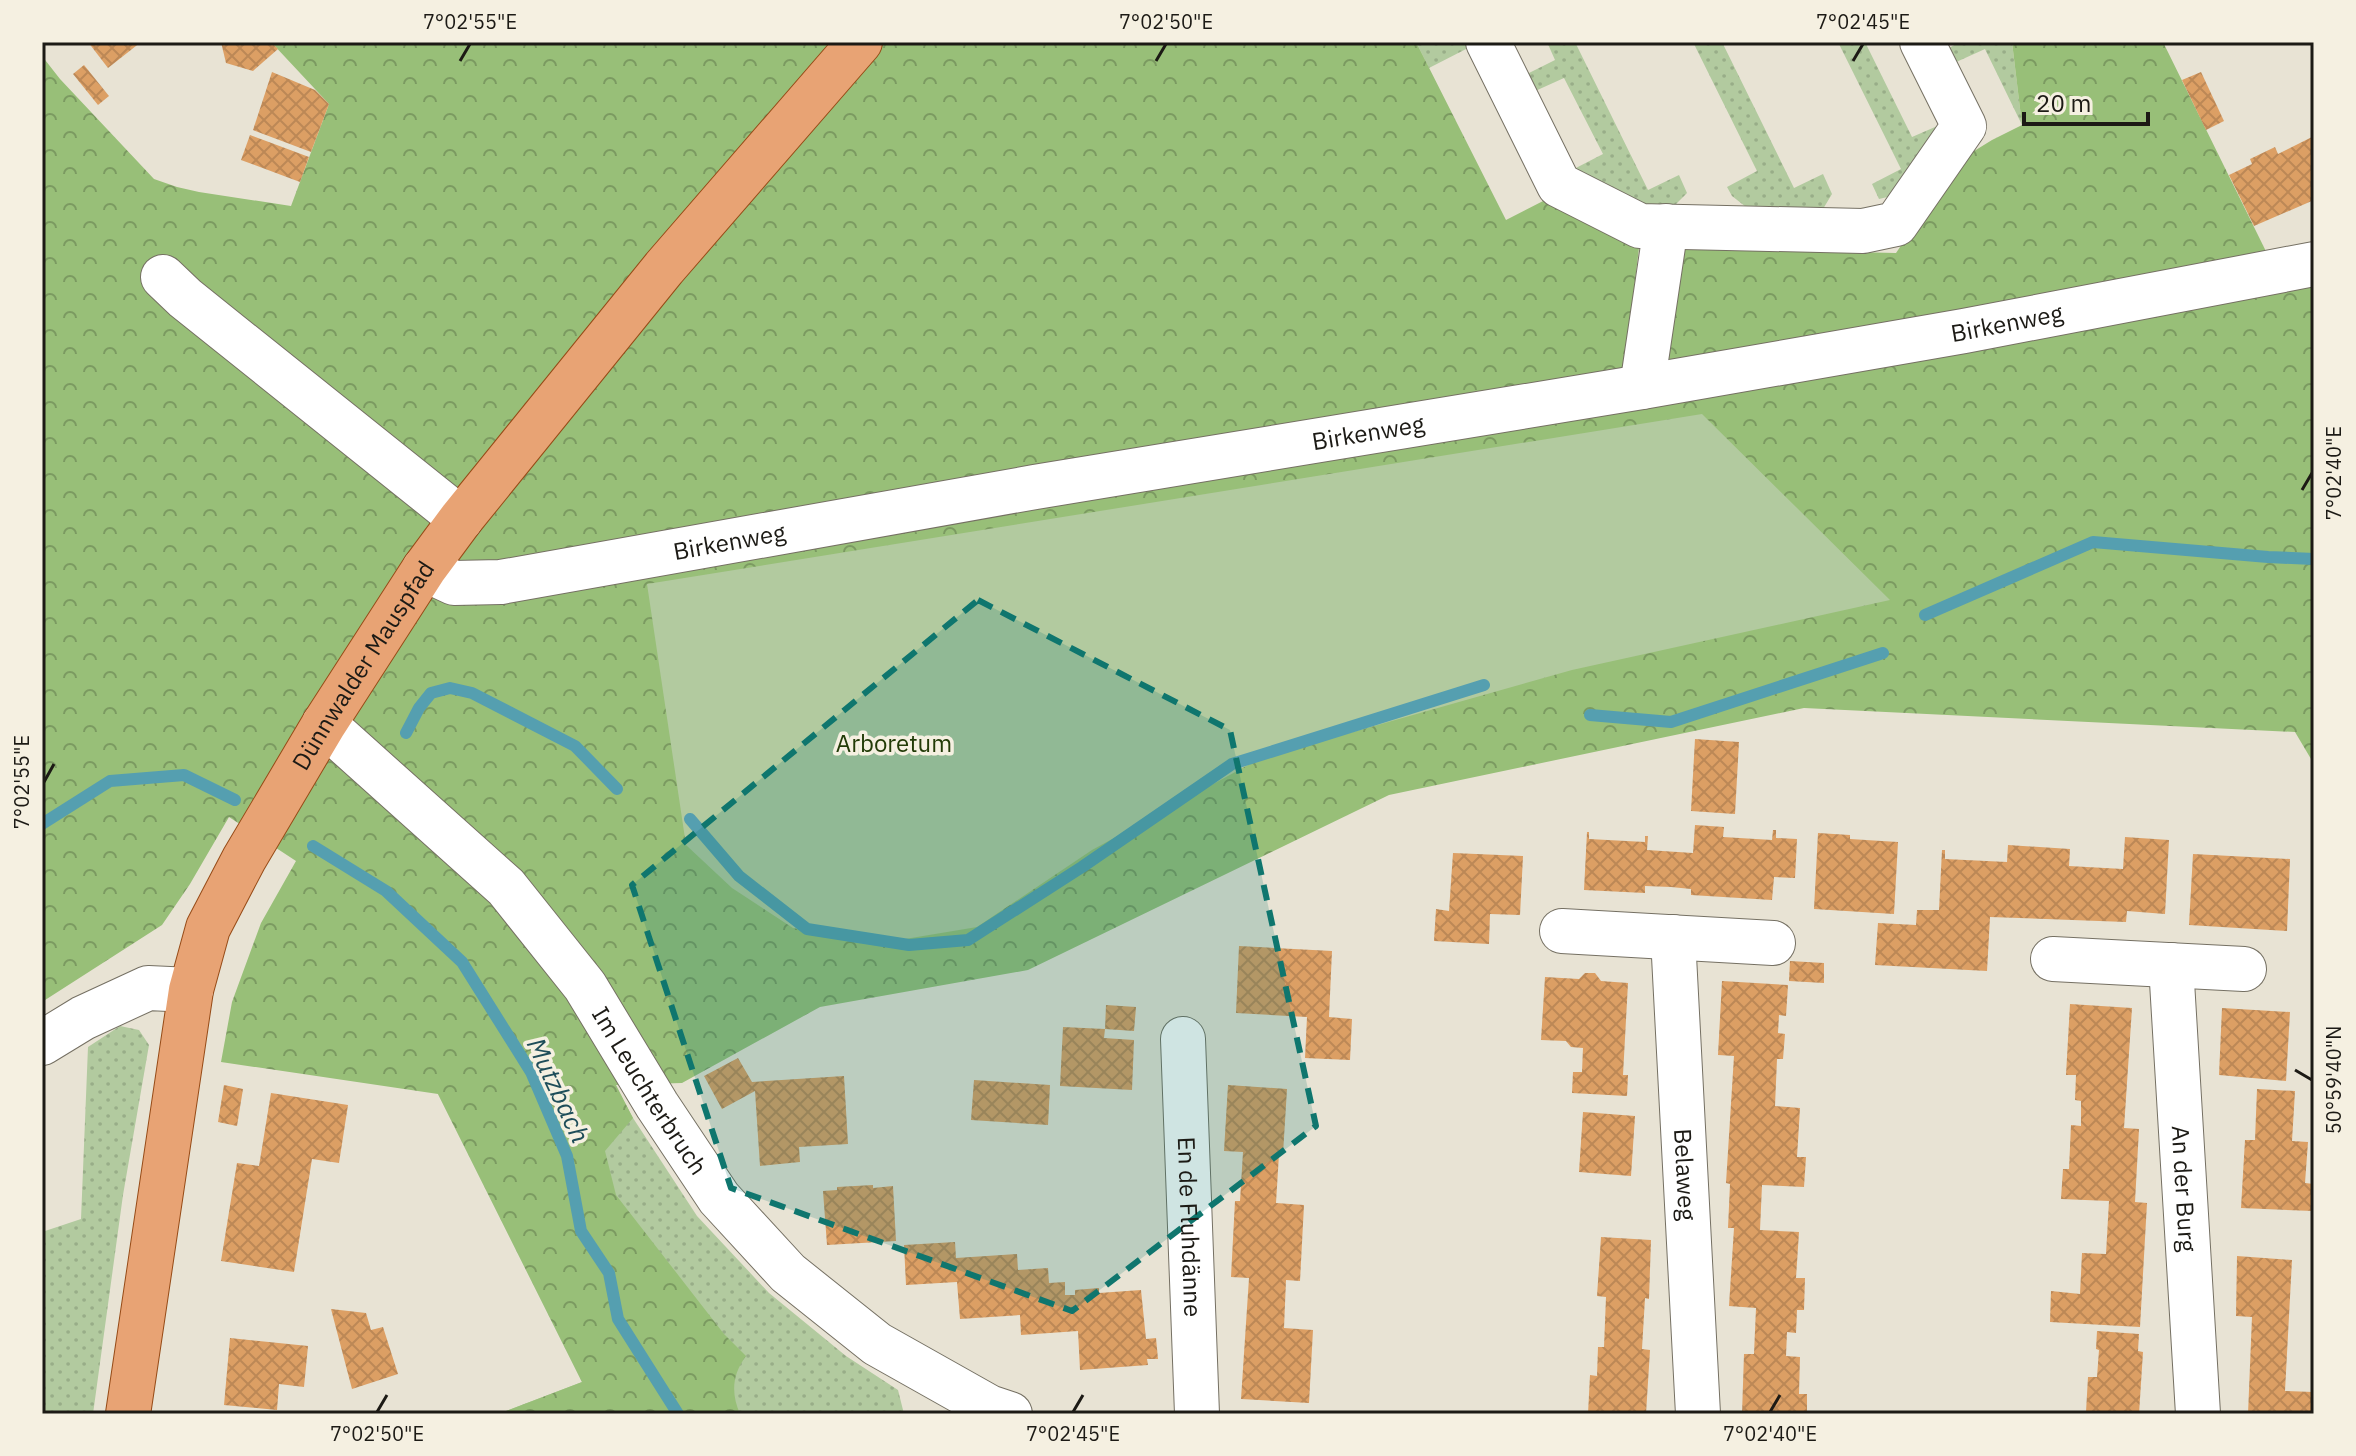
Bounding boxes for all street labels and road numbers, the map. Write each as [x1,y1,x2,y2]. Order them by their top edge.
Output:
street label: Birkenweg [1948,296,2066,349]
street label: Birkenweg [1309,407,1427,457]
street label: Birkenweg [671,516,788,567]
street label: Dünnwalder Mauspfad [284,555,441,776]
street label: Im Leuchterbruch [585,1000,715,1181]
street label: An der Burg [2165,1124,2204,1253]
street label: Belaweg [1667,1128,1704,1222]
street label: En de Fluhdänne [1171,1136,1209,1318]

